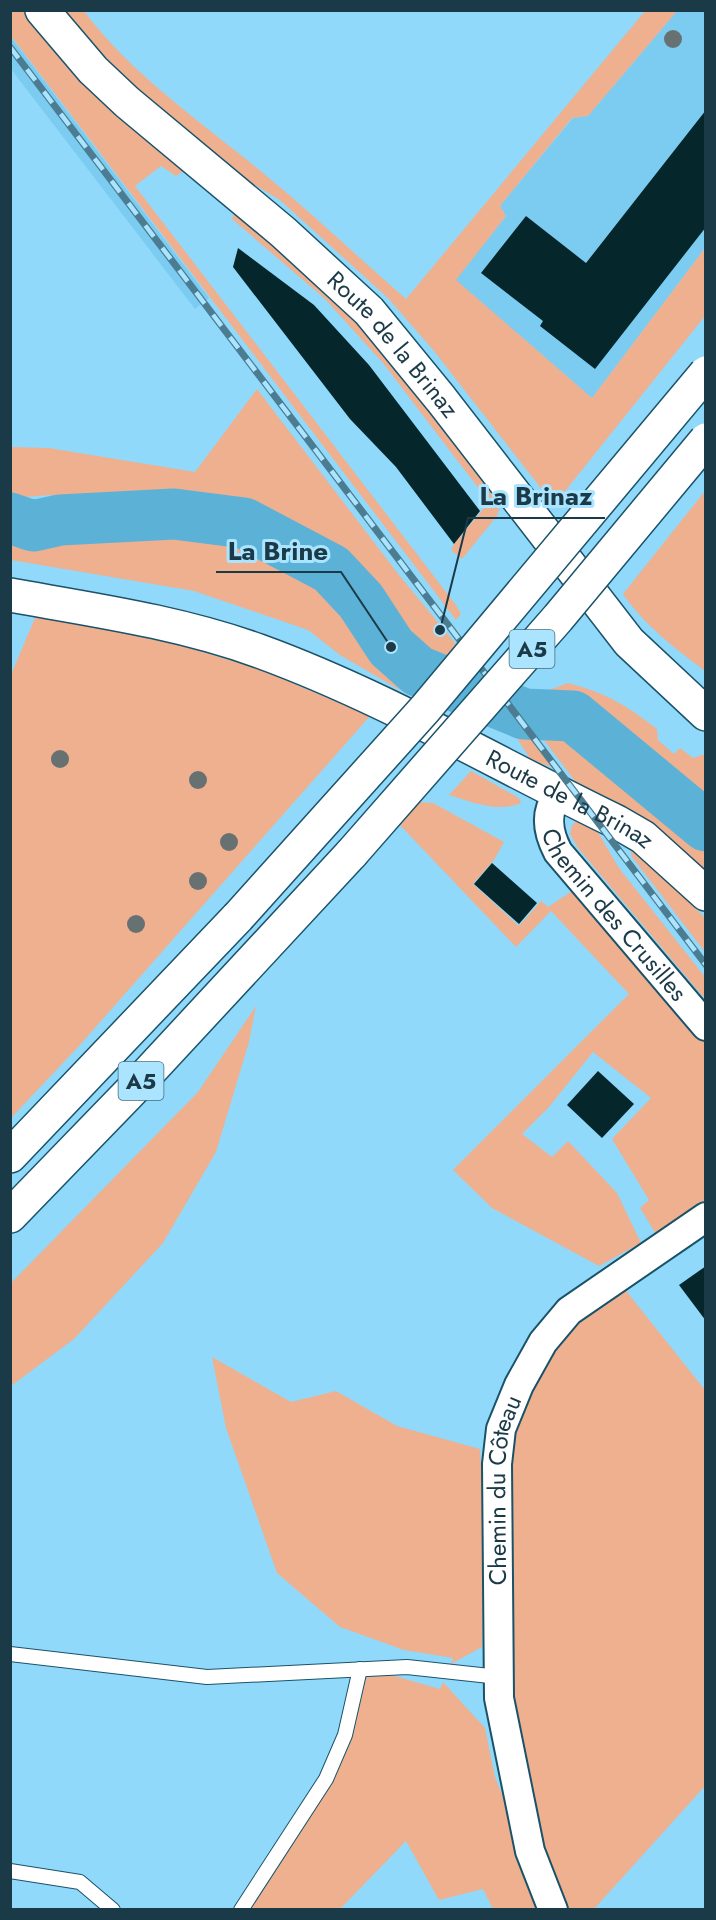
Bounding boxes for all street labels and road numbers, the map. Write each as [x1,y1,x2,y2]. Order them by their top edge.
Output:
street label: Route de la Brinaz [319,263,467,425]
road number: A5 [510,630,554,668]
street label: Route de la Brinaz [480,740,662,856]
street label: Chemin des Crusilles [533,824,696,1009]
road number: A5 [118,1062,164,1100]
street label: Chemin du Côteau [479,1390,530,1585]

